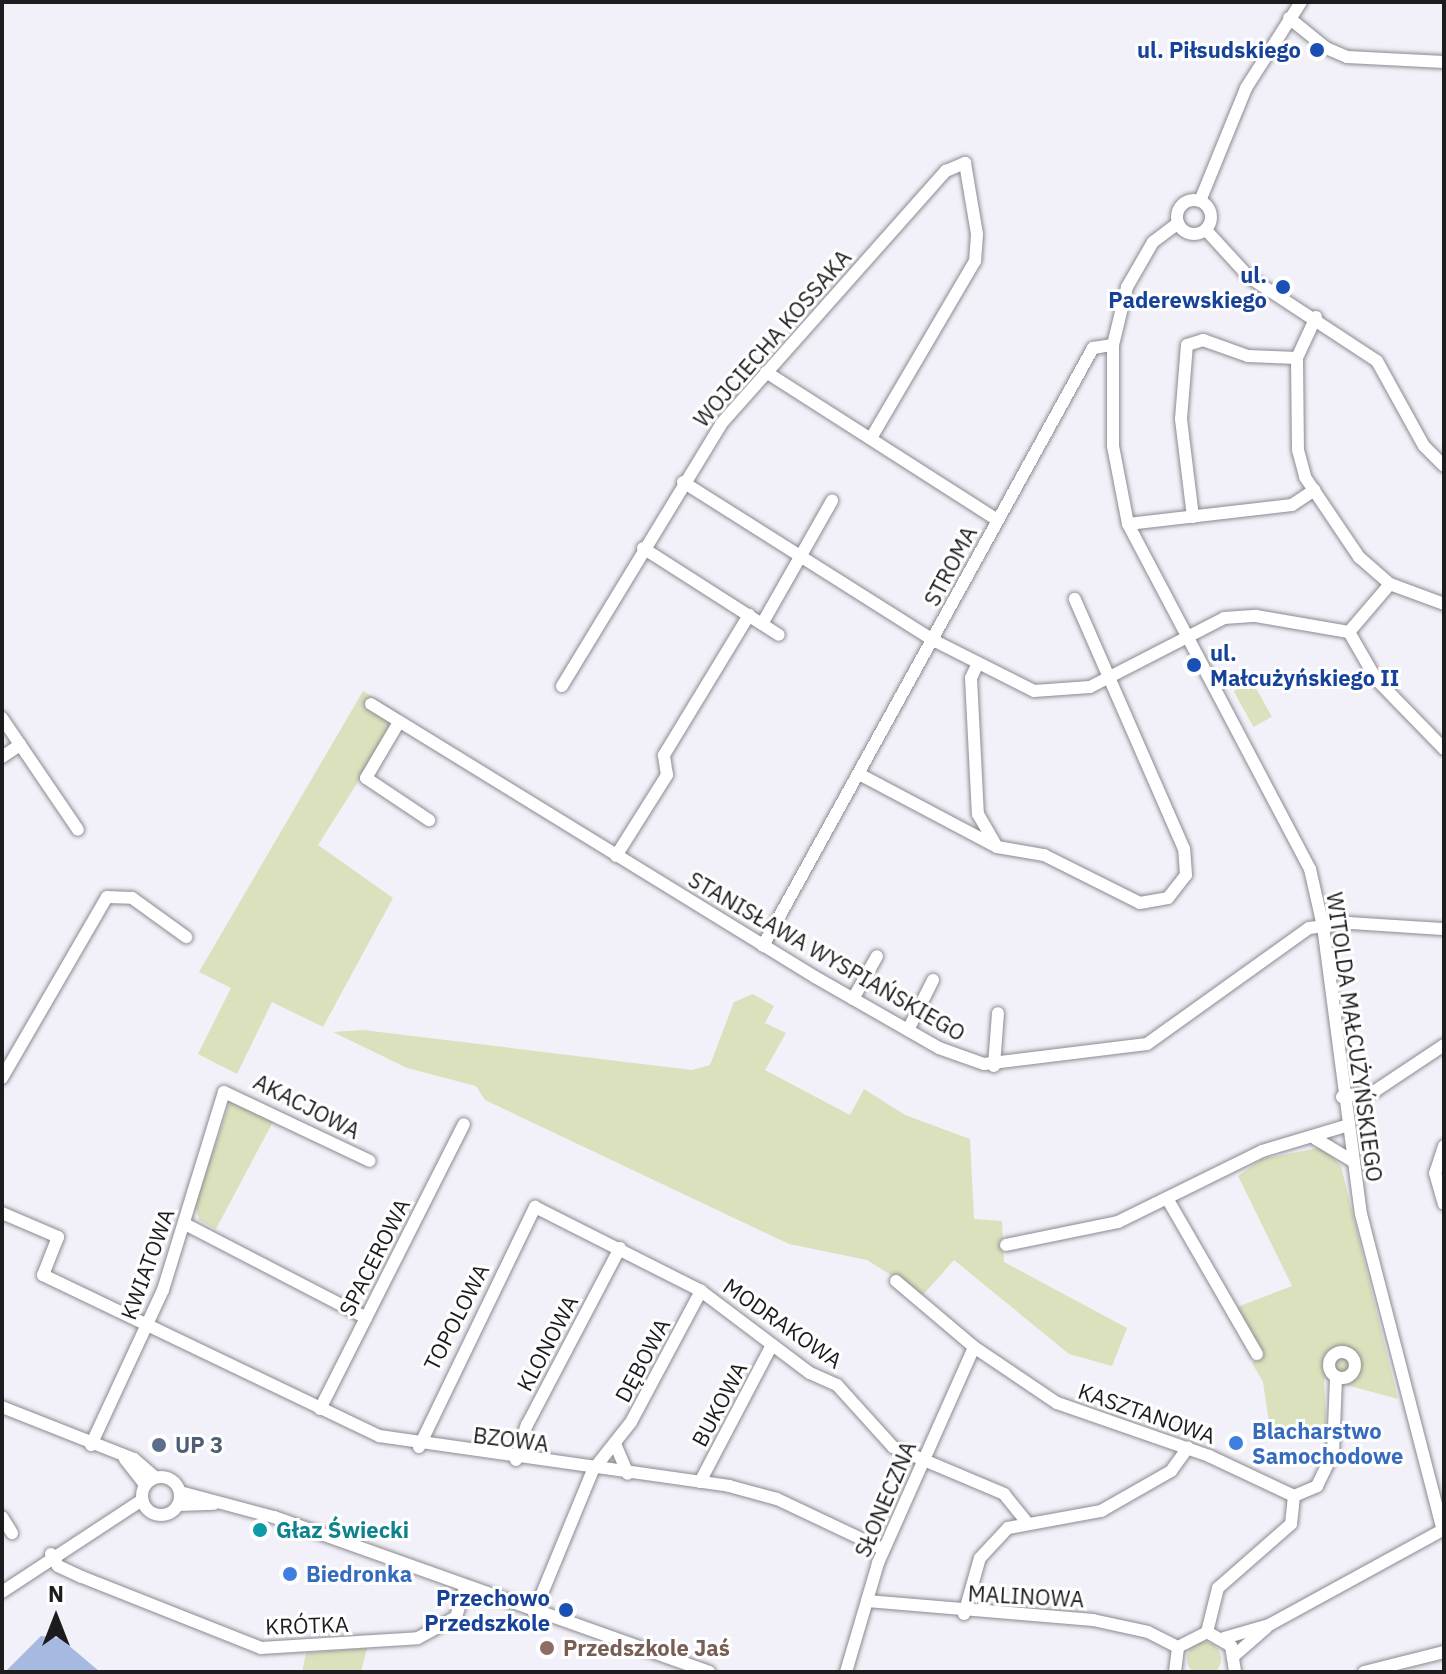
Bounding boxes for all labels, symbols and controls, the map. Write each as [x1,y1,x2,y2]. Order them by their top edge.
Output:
place label: ul. Piłsudskiego [1137,37,1301,63]
marker: ul. Piłsudskiego [1308,41,1326,59]
street label: WOJCIECHA KOSSAKA [688,244,856,432]
place label: ul. Paderewskiego [1108,261,1267,312]
marker: ul. Paderewskiego [1274,278,1292,296]
street label: STROMA [918,522,982,610]
place label: ul. Małcużyńskiego II [1210,639,1399,690]
marker: ul. Małcużyńskiego II [1185,656,1203,674]
street label: STANISŁAWA WYSPIAŃSKIEGO [684,866,970,1046]
street label: WITOLDA MAŁCUŻYŃSKIEGO [1322,890,1388,1184]
street label: AKACJOWA [249,1068,365,1144]
street label: SPACEROWA [333,1194,415,1320]
street label: KWIATOWA [115,1205,179,1323]
street label: TOPOLOWA [418,1259,494,1375]
street label: MODRAKOWA [719,1272,847,1374]
street label: KLONOWA [511,1291,583,1395]
street label: DĘBOWA [609,1314,675,1406]
street label: BUKOWA [686,1357,752,1451]
street label: KASZTANOWA [1075,1377,1219,1449]
place label: Blacharstwo Samochodowe [1252,1417,1403,1468]
street label: BZOWA [472,1421,550,1457]
place label: UP 3 [175,1432,223,1458]
marker: Blacharstwo Samochodowe [1227,1434,1245,1452]
marker: UP 3 [150,1436,168,1454]
street label: SŁONECZNA [849,1437,921,1561]
place label: Głaz Świecki [276,1517,409,1543]
marker: Głaz Świecki [251,1521,269,1539]
place label: Biedronka [306,1561,412,1587]
marker: Biedronka [281,1565,299,1583]
north arrow [16,1578,96,1658]
text: N [48,1579,64,1608]
street label: MALINOWA [967,1580,1085,1612]
place label: Przechowo Przedszkole [424,1584,550,1636]
marker: Przechowo Przedszkole [557,1601,575,1619]
street label: KRÓTKA [265,1610,349,1640]
place label: Przedszkole Jaś [563,1635,730,1661]
marker: Przedszkole Jaś [538,1639,556,1657]

